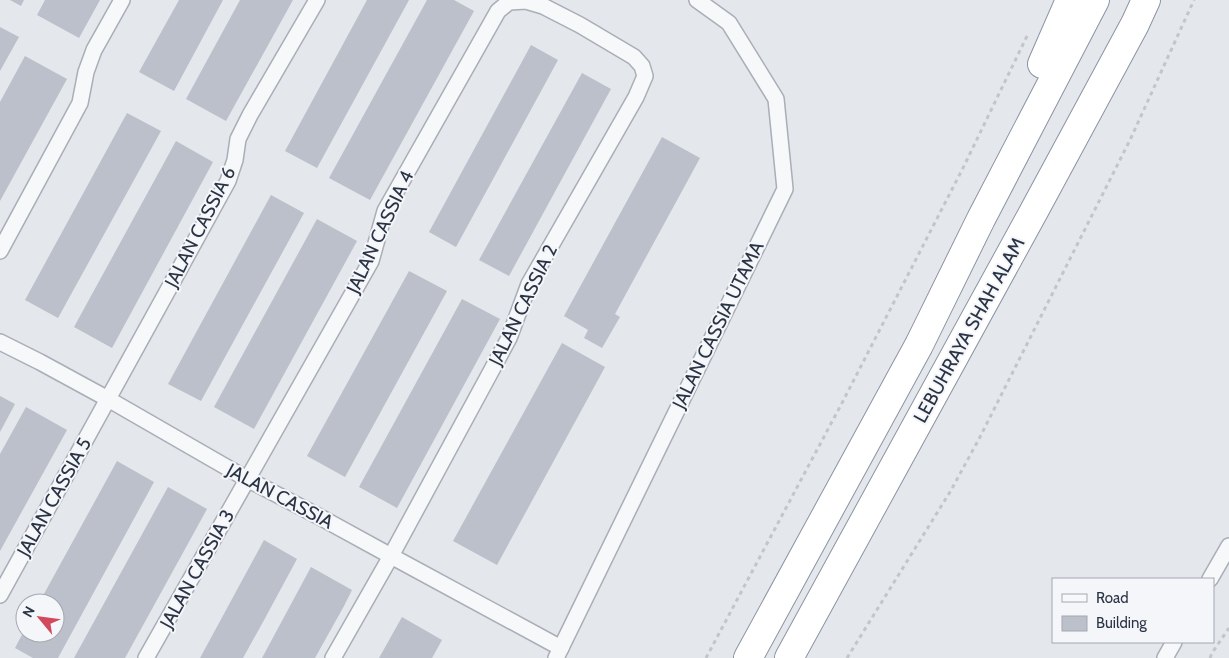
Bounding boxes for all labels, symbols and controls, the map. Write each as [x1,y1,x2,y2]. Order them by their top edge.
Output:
street label: JALAN CASSIA 6 [159,163,240,292]
street label: JALAN CASSIA 4 [341,167,418,298]
street label: LEBUHRAYA SHAH ALAM [908,233,1030,427]
street label: JALAN CASSIA UTAMA [667,237,769,413]
street label: JALAN CASSIA 2 [483,241,562,370]
street label: JALAN CASSIA 5 [11,434,96,561]
street label: JALAN CASSIA [222,458,338,534]
street label: JALAN CASSIA 3 [154,506,239,633]
legend [1052,578,1214,643]
text: Road [1096,589,1129,607]
north arrow [15,593,65,643]
text: N [18,603,39,620]
text: Building [1096,614,1147,632]

